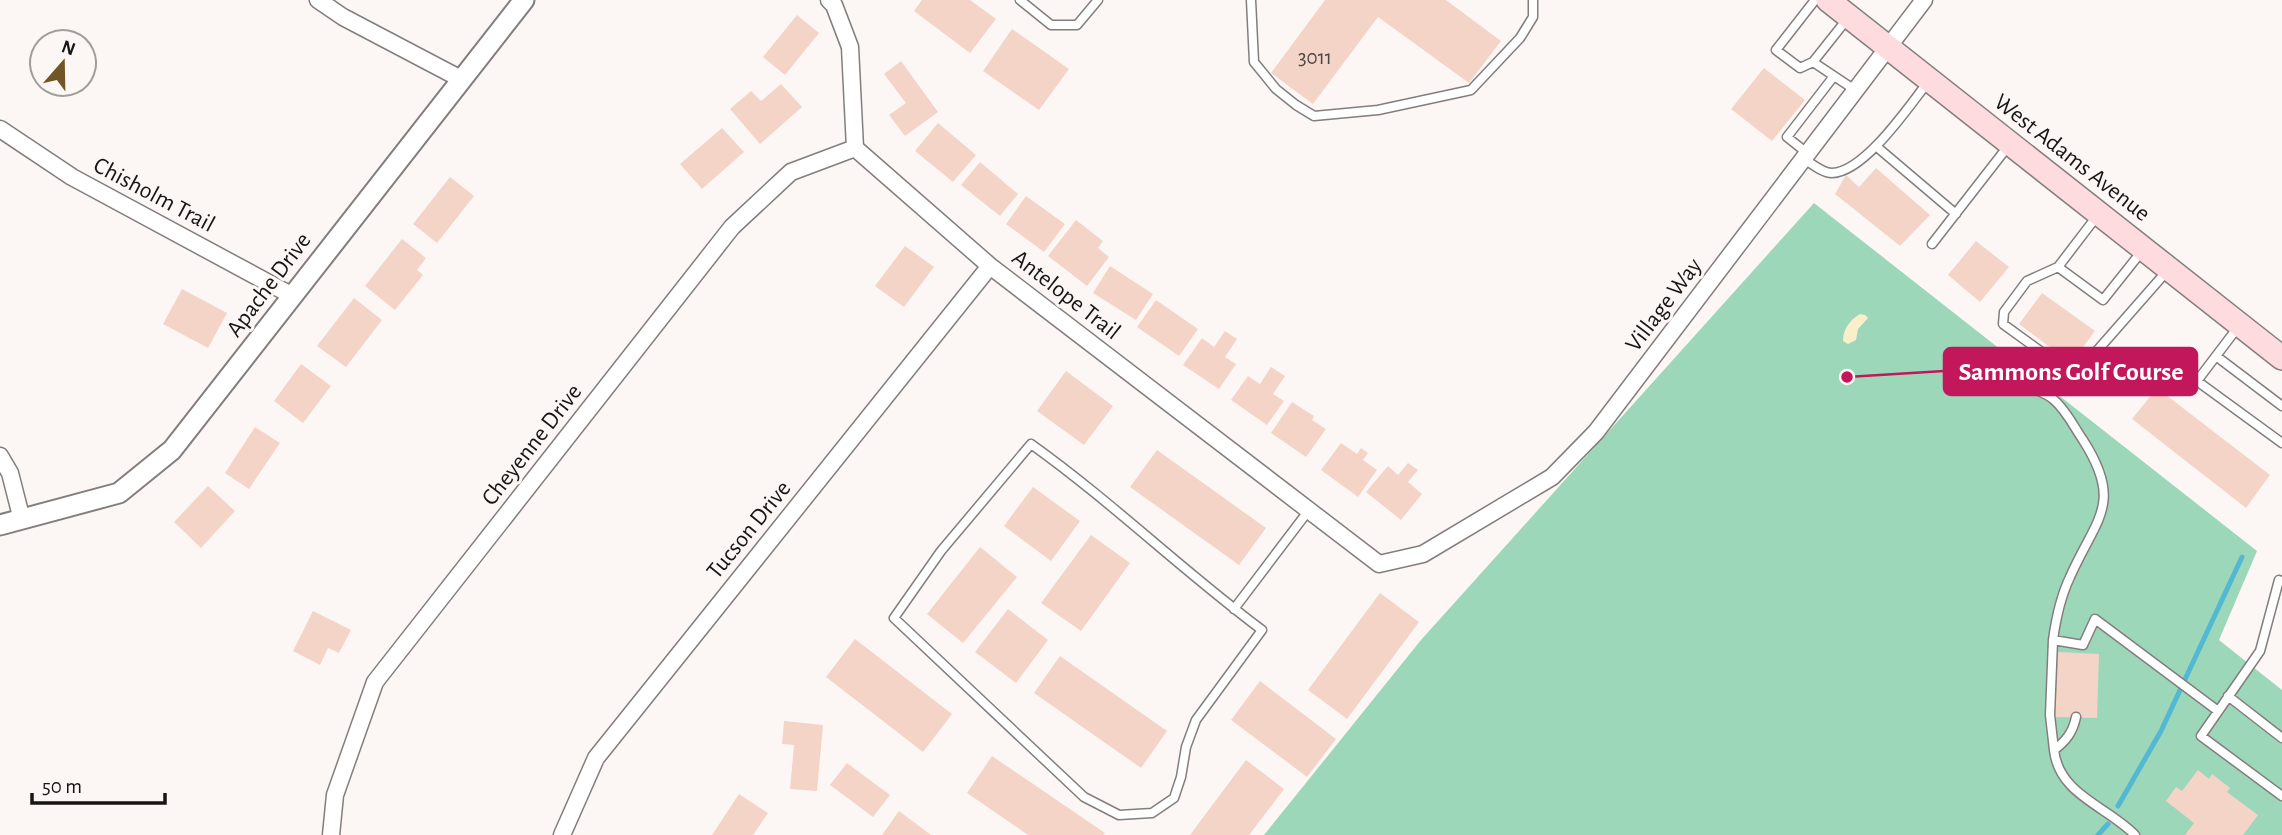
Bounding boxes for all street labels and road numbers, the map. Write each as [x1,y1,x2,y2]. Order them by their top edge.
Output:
street label: West Adams Avenue [1989,90,2155,226]
street label: Chisholm Trail [89,153,219,237]
street label: Apache Drive [222,229,316,341]
street label: Antelope Trail [1007,246,1125,344]
street label: Village Way [1621,254,1707,356]
street label: Cheyenne Drive [477,380,587,510]
street label: Tucson Drive [703,477,795,583]

